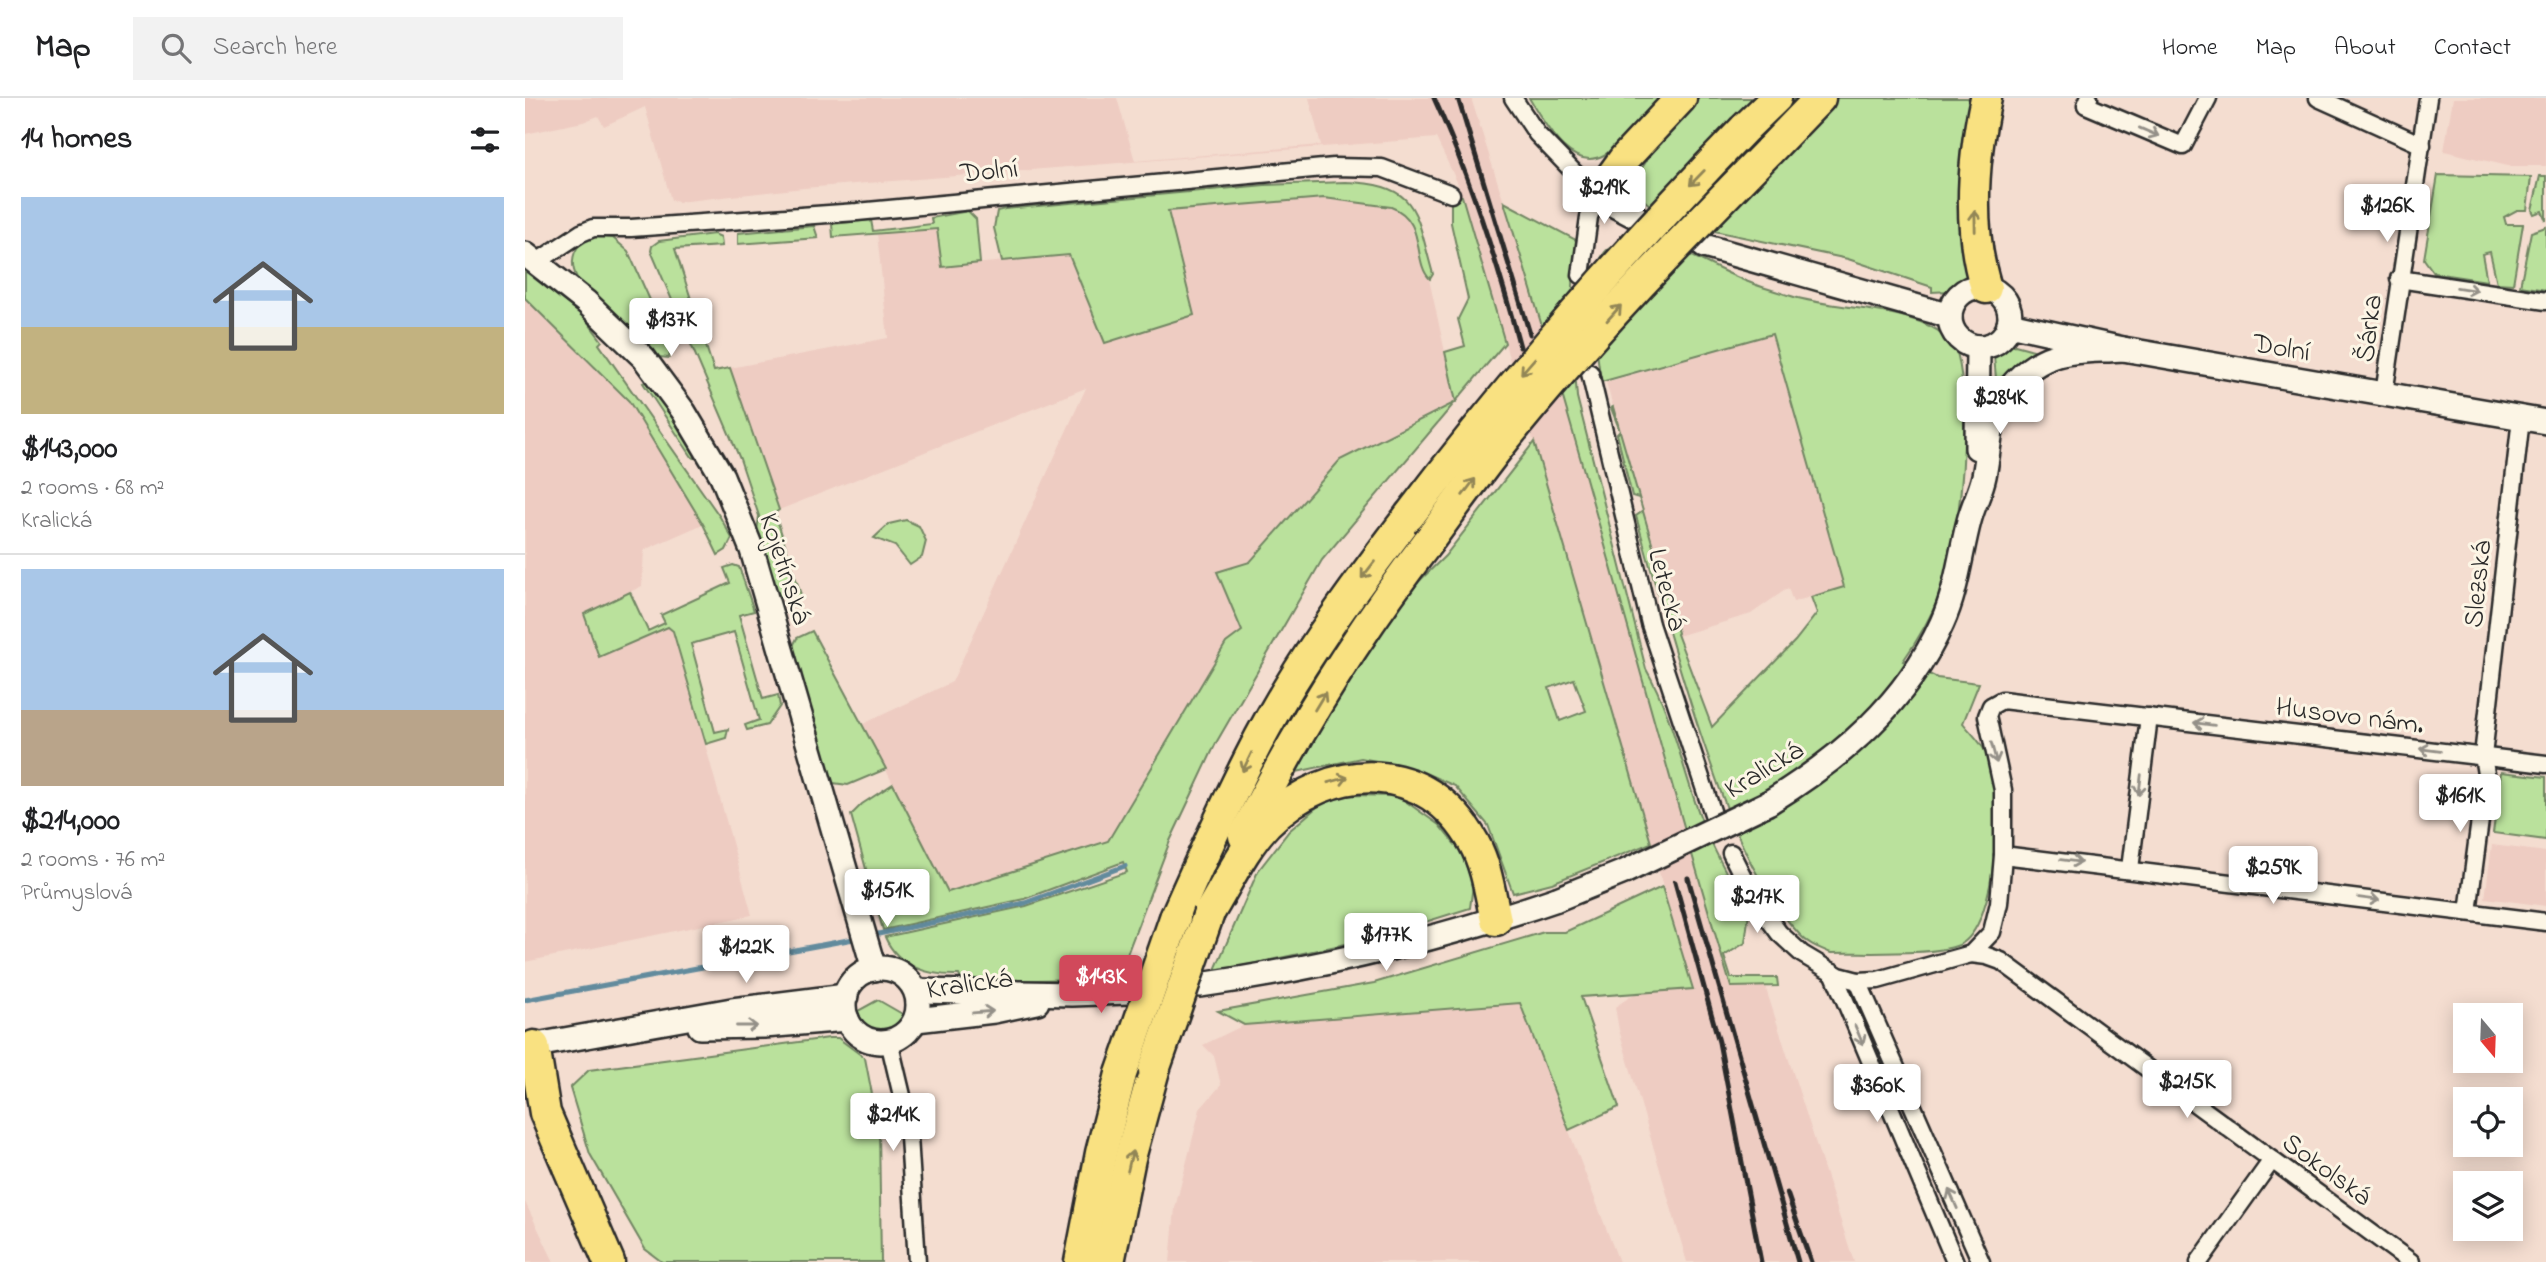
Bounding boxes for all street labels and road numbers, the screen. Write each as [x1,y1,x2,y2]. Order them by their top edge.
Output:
street label: Dolní [958,150,1020,196]
street label: Šárka [2346,292,2395,365]
street label: Dolní [2248,324,2313,375]
street label: Kojetínská [746,508,821,630]
street label: Slezská [2455,539,2504,630]
street label: Letecká [1635,544,1696,636]
street label: Husovo nám. [2273,688,2426,747]
street label: Kralická [1717,731,1812,811]
street label: Kralická [924,959,1015,1012]
street label: Sokolská [2272,1124,2380,1218]

